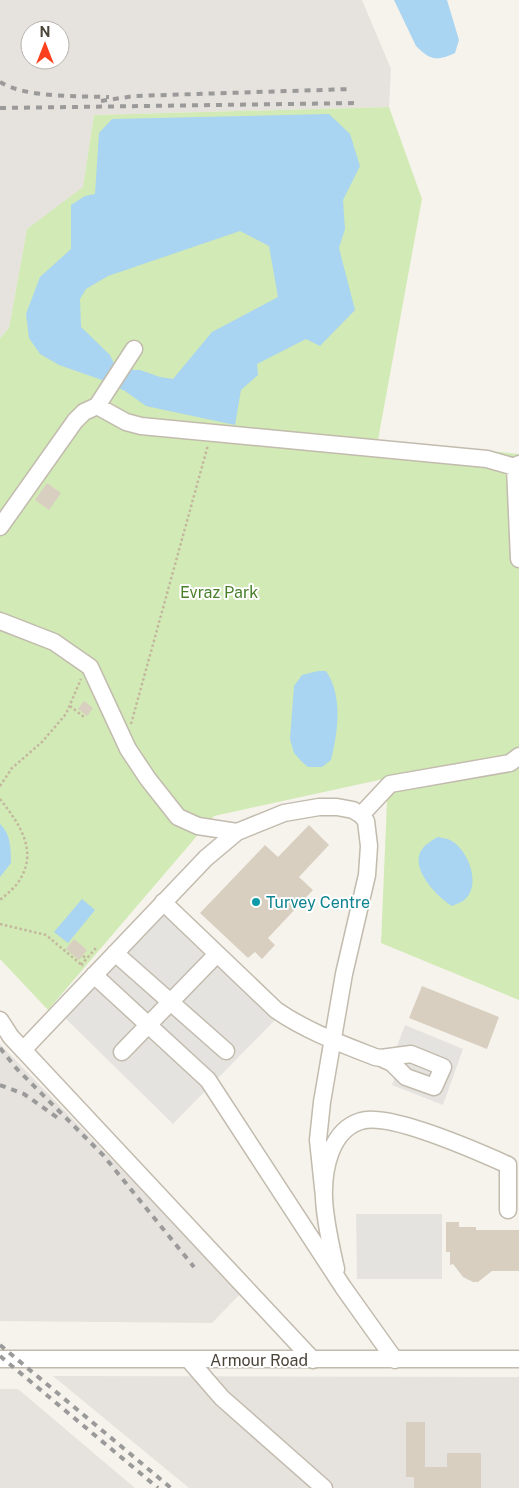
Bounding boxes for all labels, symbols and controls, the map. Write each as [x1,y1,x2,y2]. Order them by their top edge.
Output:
north arrow [20,20,70,70]
text: N [40,24,50,40]
park label: Evraz Park [180,583,258,602]
place label: Turvey Centre [266,893,370,912]
marker: Turvey Centre [250,896,262,908]
street label: Armour Road [210,1351,308,1370]

